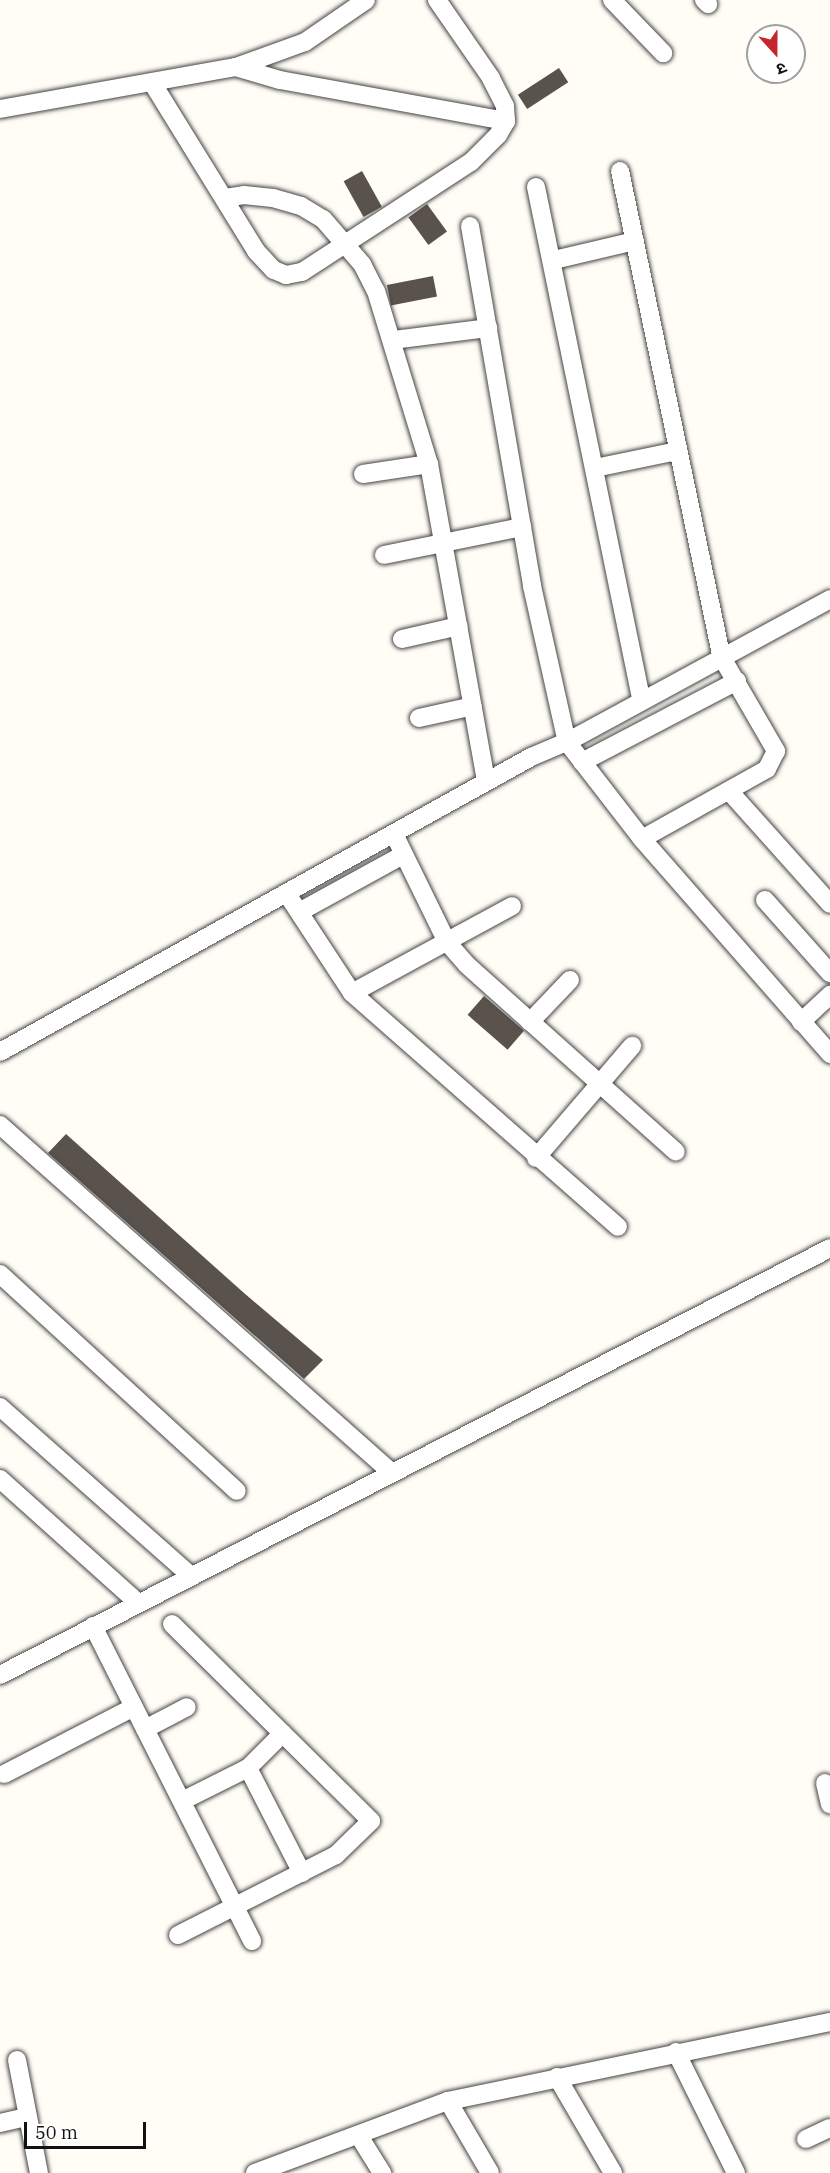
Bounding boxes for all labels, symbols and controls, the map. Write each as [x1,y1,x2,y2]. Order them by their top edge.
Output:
north arrow [746,24,806,84]
text: उ [774,58,790,80]
scale bar [27,2110,148,2148]
text: 50 m [35,2121,78,2144]

